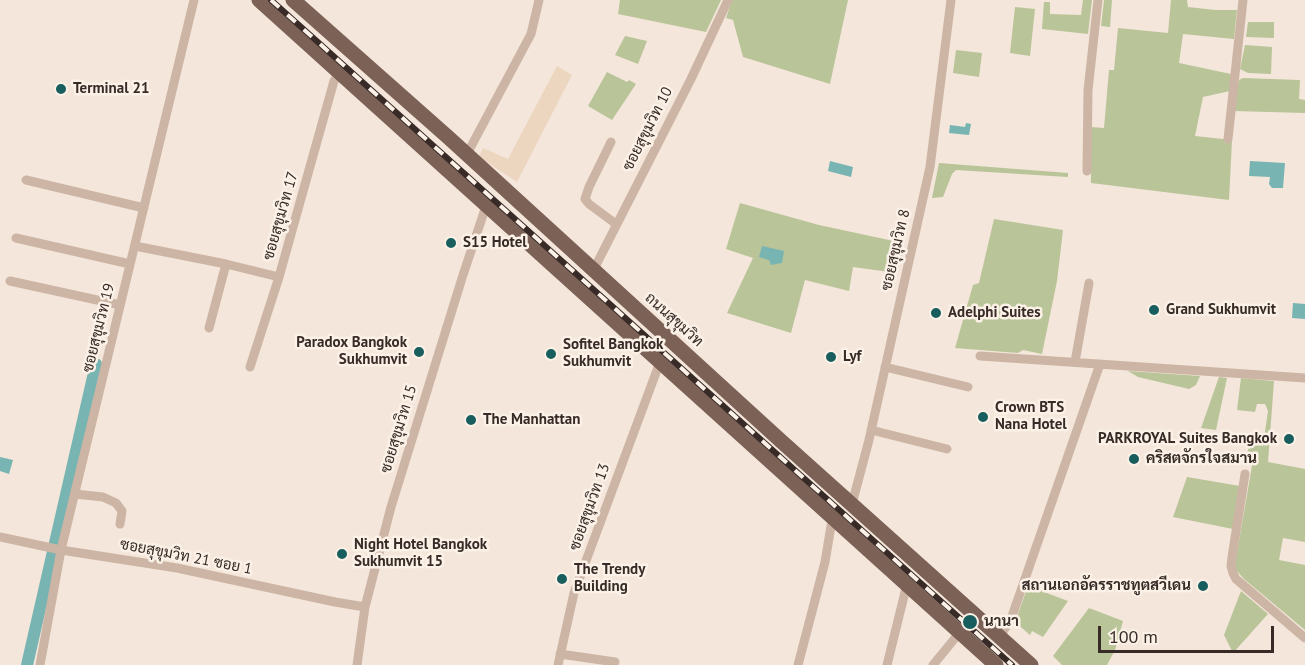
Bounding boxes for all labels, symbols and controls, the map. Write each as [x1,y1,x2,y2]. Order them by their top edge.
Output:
place label: Terminal 21 [73,80,149,98]
marker: Terminal 21 [54,82,68,96]
street label: ซอยสุขุมวิท 10 [619,84,677,174]
street label: ซอยสุขุมวิท 17 [260,170,302,262]
street label: ซอยสุขุมวิท 8 [878,207,914,293]
place label: S15 Hotel [463,234,527,252]
marker: S15 Hotel [444,236,458,250]
street label: ซอยสุขุมวิท 19 [79,282,119,374]
street label: ถนนสุขุมวิท [641,289,707,351]
place label: Grand Sukhumvit [1166,301,1276,319]
marker: Grand Sukhumvit [1147,303,1161,317]
place label: Adelphi Suites [948,304,1040,322]
marker: Adelphi Suites [929,306,943,320]
place label: Paradox Bangkok Sukhumvit [296,334,407,369]
place label: Sofitel Bangkok Sukhumvit [563,336,663,371]
marker: Paradox Bangkok Sukhumvit [412,345,426,359]
marker: Sofitel Bangkok Sukhumvit [544,347,558,361]
place label: Lyf [843,348,861,366]
marker: Lyf [824,350,838,364]
street label: ซอยสุขุมวิท 15 [377,383,421,475]
place label: Crown BTS Nana Hotel [995,399,1067,434]
marker: Crown BTS Nana Hotel [976,410,990,424]
place label: The Manhattan [483,411,580,429]
marker: The Manhattan [464,413,478,427]
place label: PARKROYAL Suites Bangkok [1098,430,1277,448]
marker: PARKROYAL Suites Bangkok [1282,432,1296,446]
place label: คริสตจักรใจสมาน [1146,450,1257,468]
marker: คริสตจักรใจสมาน [1127,452,1141,466]
street label: ซอยสุขุมวิท 13 [566,461,614,553]
street label: ซอยสุขุมวิท 21 ซอย 1 [118,535,254,579]
place label: Night Hotel Bangkok Sukhumvit 15 [354,536,487,571]
marker: Night Hotel Bangkok Sukhumvit 15 [335,547,349,561]
place label: The Trendy Building [574,561,645,596]
marker: The Trendy Building [555,572,569,586]
place label: สถานเอกอัครราชทูตสวีเดน [1022,577,1191,595]
marker: สถานเอกอัครราชทูตสวีเดน [1196,579,1210,593]
marker: นานา [961,613,979,631]
place label: นานา [984,613,1019,631]
scale bar [1101,614,1276,652]
text: 100 m [1109,625,1158,648]

